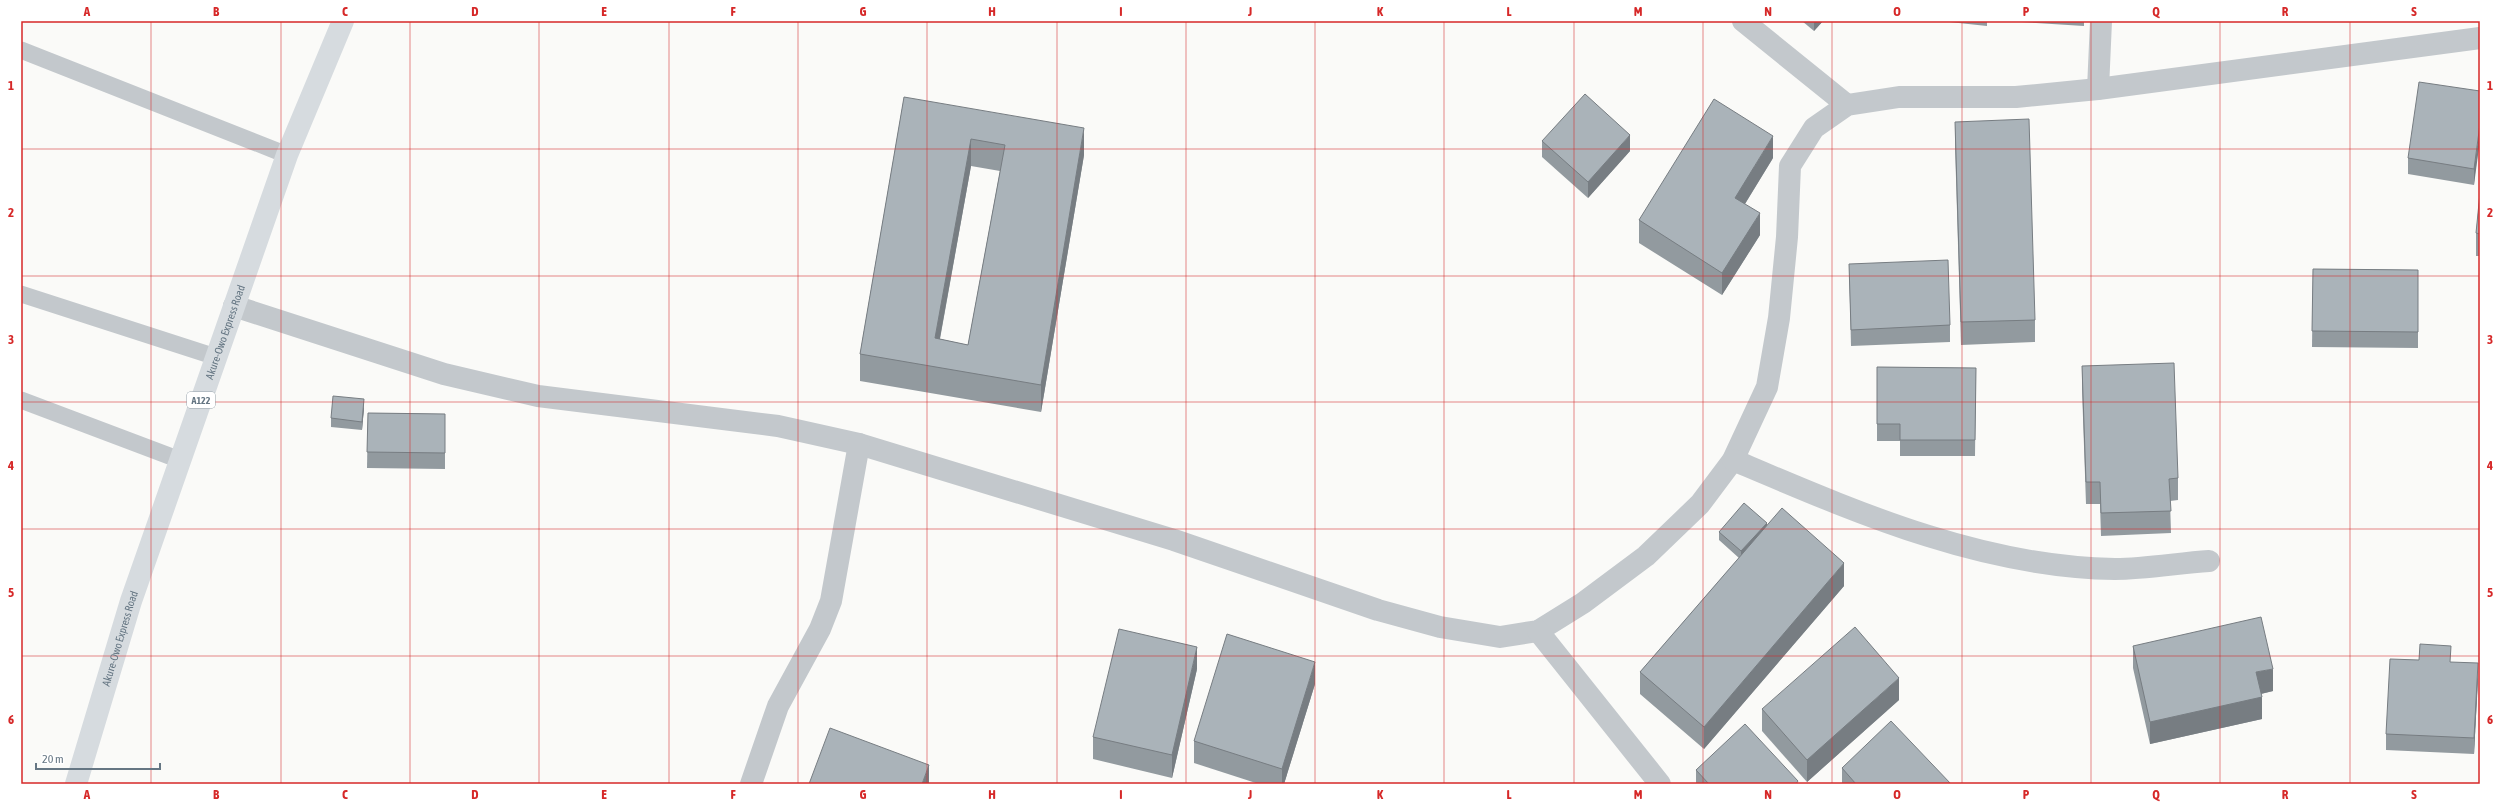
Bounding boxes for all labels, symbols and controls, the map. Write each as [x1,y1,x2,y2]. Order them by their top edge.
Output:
text: A [83,4,91,19]
text: B [213,4,220,19]
text: C [342,4,348,19]
text: D [471,4,479,19]
text: E [601,4,607,19]
text: F [730,4,736,19]
text: G [860,4,867,19]
text: H [988,4,996,19]
text: I [1119,4,1123,19]
text: J [1247,4,1252,19]
text: K [1377,4,1384,19]
text: L [1506,4,1512,19]
text: M [1634,4,1643,19]
text: N [1764,4,1772,19]
text: O [1893,4,1901,19]
text: P [2023,4,2030,19]
text: Q [2152,4,2160,19]
text: R [2282,4,2289,19]
text: S [2411,4,2417,19]
text: 1 [8,78,14,93]
text: 1 [2487,78,2493,93]
text: 2 [8,205,14,220]
text: 2 [2487,205,2493,220]
street label: Akure-Owo Express Road [203,283,247,381]
text: 3 [8,332,14,347]
text: 3 [2487,332,2493,347]
road number: A122 [187,392,215,408]
text: 4 [7,458,14,473]
text: 4 [2486,458,2493,473]
text: 5 [8,585,14,600]
text: 5 [2487,585,2493,600]
street label: Akure-Owo Express Road [100,589,140,688]
text: 6 [8,712,14,727]
text: 6 [2487,712,2493,727]
scale bar [36,745,160,771]
text: 20 m [42,752,64,766]
text: A [83,787,91,802]
text: B [213,787,220,802]
text: C [342,787,348,802]
text: D [471,787,479,802]
text: E [601,787,607,802]
text: F [730,787,736,802]
text: G [860,787,867,802]
text: H [988,787,996,802]
text: I [1119,787,1123,802]
text: J [1247,787,1252,802]
text: K [1377,787,1384,802]
text: L [1506,787,1512,802]
text: M [1634,787,1643,802]
text: N [1764,787,1772,802]
text: O [1893,787,1901,802]
text: P [2023,787,2030,802]
text: Q [2152,787,2160,802]
text: R [2282,787,2289,802]
text: S [2411,787,2417,802]

